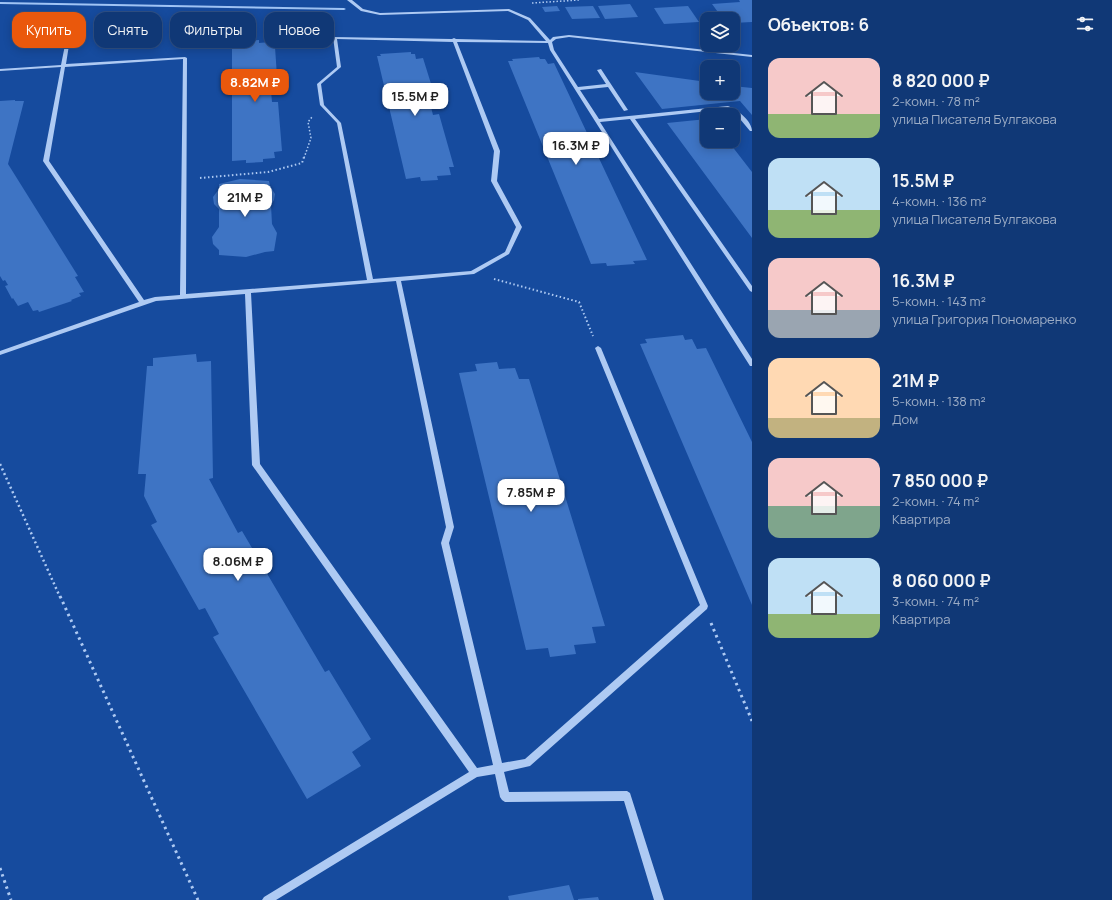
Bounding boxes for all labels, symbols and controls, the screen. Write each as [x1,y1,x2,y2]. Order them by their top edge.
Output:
chip: Купить [12,12,86,48]
chip: Снять [94,12,162,48]
chip: Фильтры [170,12,256,48]
chip: Новое [264,12,334,48]
map controls [700,12,740,148]
button: layers [700,12,740,52]
text: Объектов: 6 [768,13,869,36]
icon: filters [1074,13,1096,35]
button: + [700,60,740,100]
pin: 8.82M ₽ [218,69,292,103]
text: 8 820 000 ₽ [892,69,990,92]
text: 8.82M ₽ [230,73,280,91]
icon: home [800,74,848,122]
pin: 15.5M ₽ [378,83,452,117]
text: 15.5M ₽ [391,87,439,105]
text: 2-комн. · 78 m² [892,92,980,110]
button: − [700,108,740,148]
text: улица Писателя Булгакова [892,110,1057,128]
pin: 16.3M ₽ [539,132,613,166]
text: 16.3M ₽ [552,136,600,154]
text: 15.5M ₽ [892,169,954,192]
icon: home [800,174,848,222]
pin: 21M ₽ [217,184,273,218]
text: 21M ₽ [227,188,263,206]
text: 4-комн. · 136 m² [892,192,986,210]
text: улица Писателя Булгакова [892,210,1057,228]
text: 16.3M ₽ [892,269,955,292]
icon: home [800,274,848,322]
text: 5-комн. · 143 m² [892,292,986,310]
text: улица Григория Пономаренко [892,310,1076,328]
text: 21M ₽ [892,369,939,392]
icon: home [800,374,848,422]
text: 5-комн. · 138 m² [892,392,986,410]
text: Дом [892,410,918,428]
text: 7 850 000 ₽ [892,469,988,492]
icon: home [800,474,848,522]
pin: 7.85M ₽ [494,479,568,513]
text: 7.85M ₽ [507,483,555,501]
text: 2-комн. · 74 m² [892,492,979,510]
text: Квартира [892,510,951,528]
pin: 8.06M ₽ [201,548,275,582]
text: 8.06M ₽ [212,552,264,570]
text: 8 060 000 ₽ [892,569,991,592]
icon: home [800,574,848,622]
text: 3-комн. · 74 m² [892,592,979,610]
text: Квартира [892,610,951,628]

